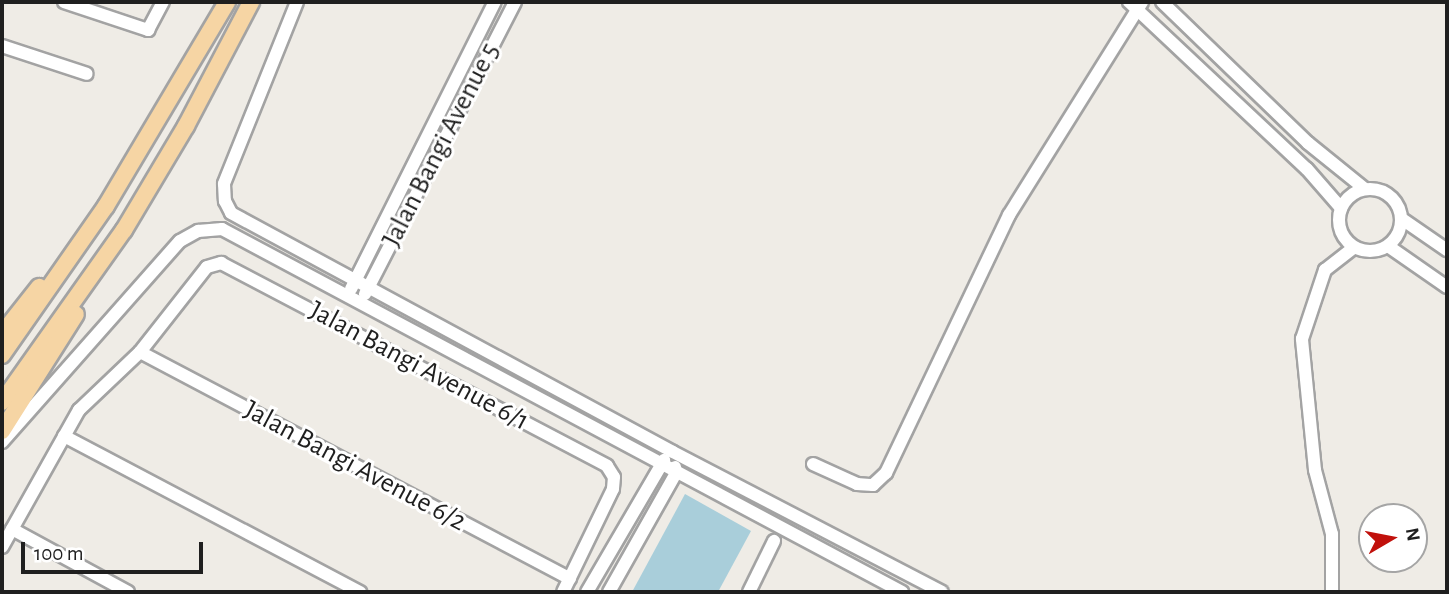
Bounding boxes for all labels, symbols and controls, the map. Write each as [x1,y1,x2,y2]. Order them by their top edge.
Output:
street label: Jalan Bangi Avenue 5 [375,37,507,253]
street label: Jalan Bangi Avenue 6/1 [303,294,535,438]
street label: Jalan Bangi Avenue 6/2 [238,393,472,539]
north arrow [1358,503,1428,573]
text: N [1402,526,1423,543]
scale bar [24,528,206,572]
text: 100 m [34,543,84,564]

